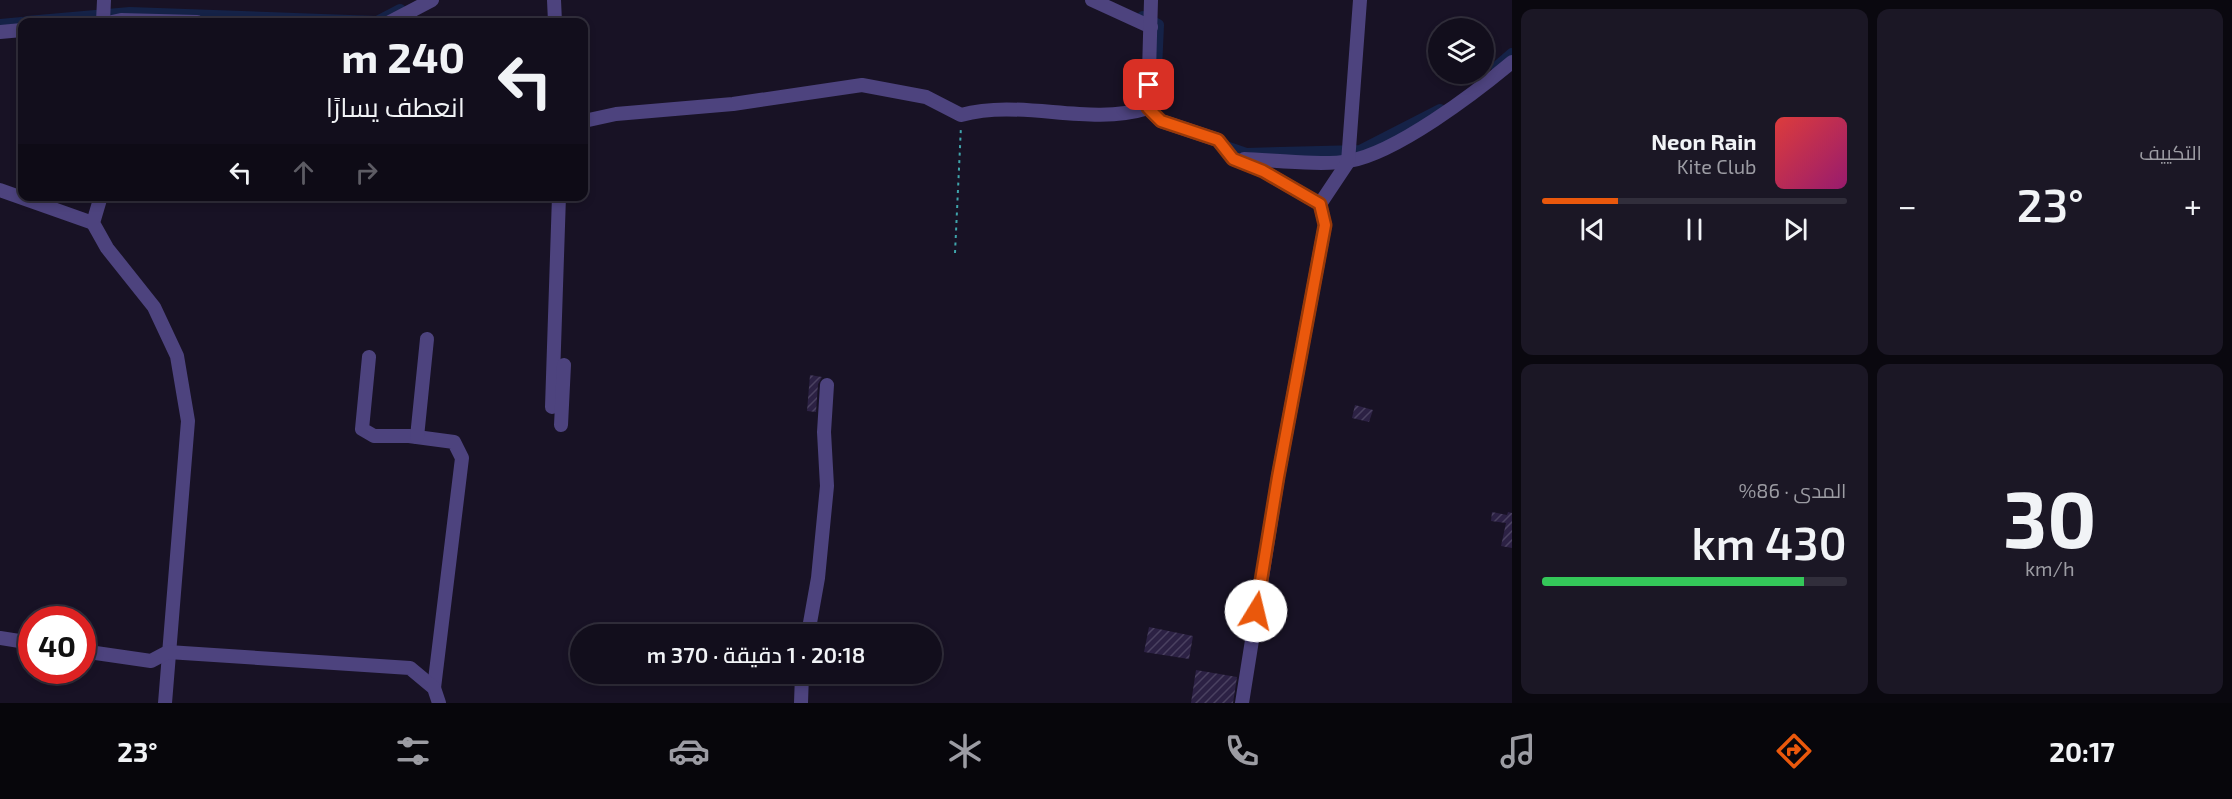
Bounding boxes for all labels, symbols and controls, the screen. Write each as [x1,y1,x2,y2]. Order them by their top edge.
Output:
map controls [1428,18,1494,84]
button: layers [1428,18,1494,84]
text: 240 m [341,31,465,81]
icon: left [486,42,564,120]
pin [1123,59,1174,110]
icon: arrive [1132,68,1165,101]
text: انعطف يسارًا [326,90,465,122]
text: Neon Rain [1651,128,1757,154]
text: التكييف [2139,140,2202,164]
text: Kite Club [1677,154,1757,178]
icon: left [224,156,257,189]
icon: ahead [287,156,320,189]
icon: right [350,156,383,189]
text: 23° [2017,177,2084,231]
text: − [1898,185,1917,225]
text: + [2184,185,2202,225]
icon: previous [1576,213,1609,246]
icon: pause [1678,213,1711,246]
icon: next [1779,213,1812,246]
text: 30 [2003,470,2096,564]
text: المدى · 86% [1738,478,1847,502]
text: 430 km [1691,515,1847,569]
text: km/h [2025,556,2075,580]
position arrow [1224,579,1288,643]
speed limit sign: 40 [18,606,96,684]
text: 20:18 · 1 دقيقة · 370 m [647,641,865,667]
icon: filters [392,730,434,772]
icon: car [668,730,710,772]
icon: climate [944,730,986,772]
icon: phone [1221,730,1263,772]
icon: music [1497,730,1539,772]
icon: directions [1773,730,1815,772]
text: 23° [117,735,158,767]
text: 20:17 [2049,735,2115,767]

